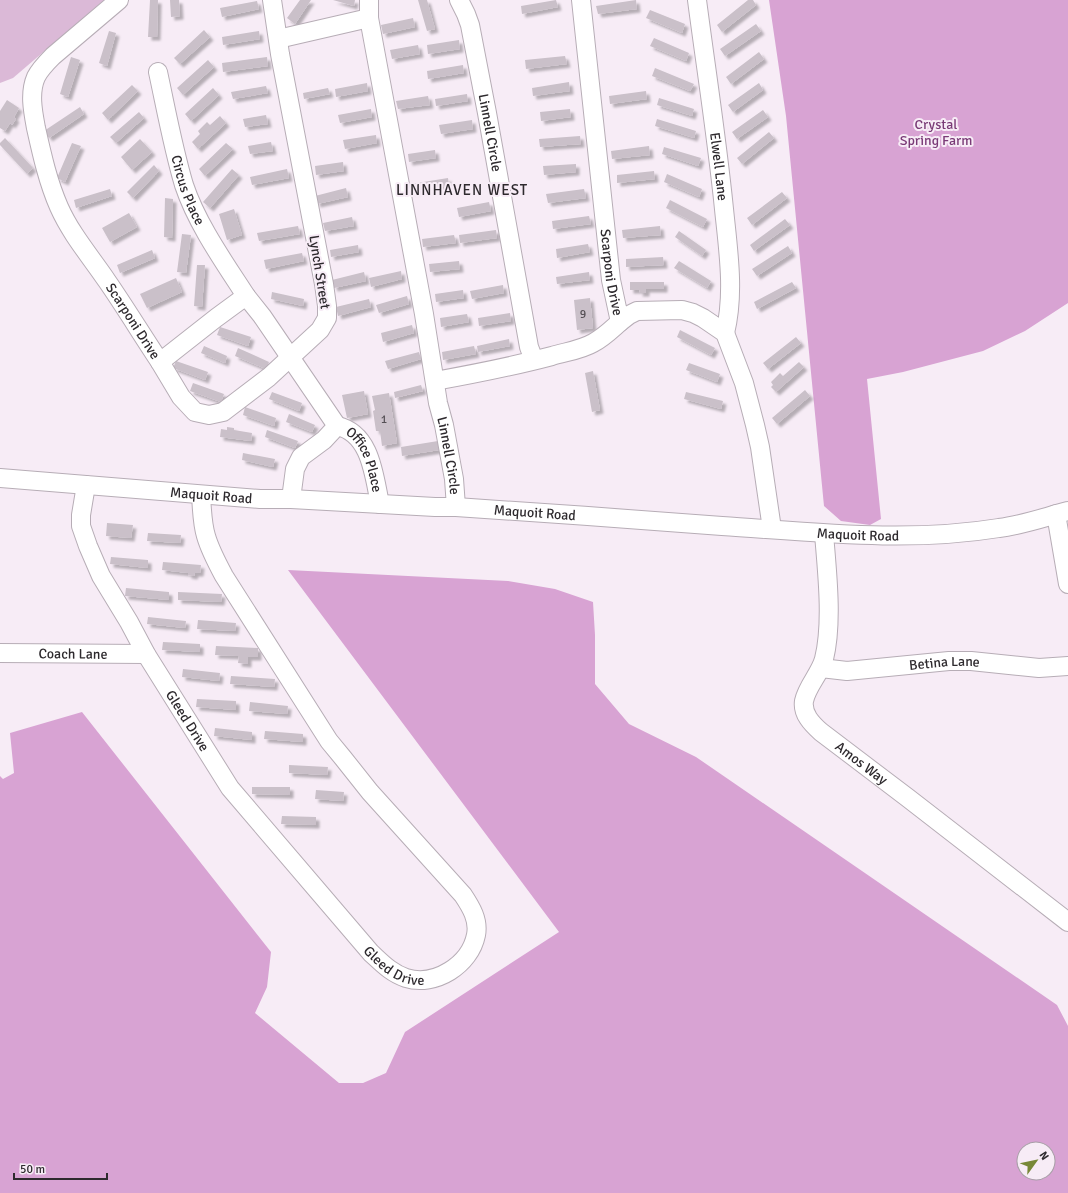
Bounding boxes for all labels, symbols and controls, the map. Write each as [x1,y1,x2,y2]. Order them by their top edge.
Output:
street label: Linnell Circle [474,92,505,173]
park label: Crystal Spring Farm [900,116,972,149]
street label: Elwell Lane [706,131,731,202]
street label: Circus Place [167,153,208,228]
district label: LINNHAVEN WEST [396,181,528,199]
street label: Scarponi Drive [597,228,626,317]
street label: Lynch Street [305,234,334,310]
street label: Scarponi Drive [102,280,164,362]
house number: 9 [580,307,586,322]
house number: 1 [381,412,387,427]
street label: Linnell Circle [433,415,463,495]
street label: Office Place [343,423,386,494]
street label: Maquoit Road [170,484,253,507]
street label: Maquoit Road [493,502,576,524]
street label: Maquoit Road [816,525,899,545]
street label: Coach Lane [38,645,108,663]
street label: Betina Lane [908,653,981,674]
street label: Gleed Drive [162,687,213,755]
street label: Amos Way [832,738,891,789]
street label: Gleed Drive [360,942,425,989]
north arrow [1016,1141,1056,1181]
text: N [1036,1149,1052,1163]
scale bar [14,1155,107,1181]
text: 50 m [20,1162,45,1177]

